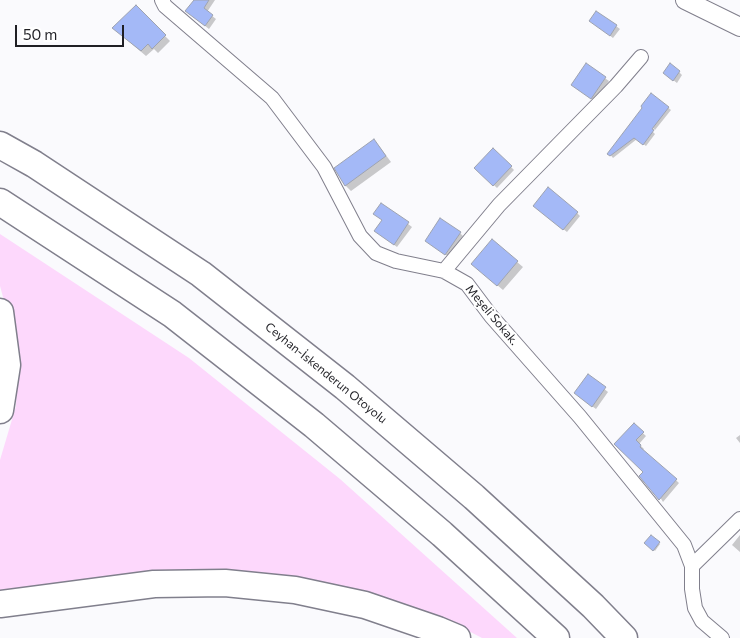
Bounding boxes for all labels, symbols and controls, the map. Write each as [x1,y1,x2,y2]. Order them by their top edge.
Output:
scale bar [18,15,126,47]
text: 50 m [23,25,57,43]
street label: Meşeli Sokak. [463,282,521,348]
street label: Ceyhan-İskenderun Otoyolu [262,319,390,427]

